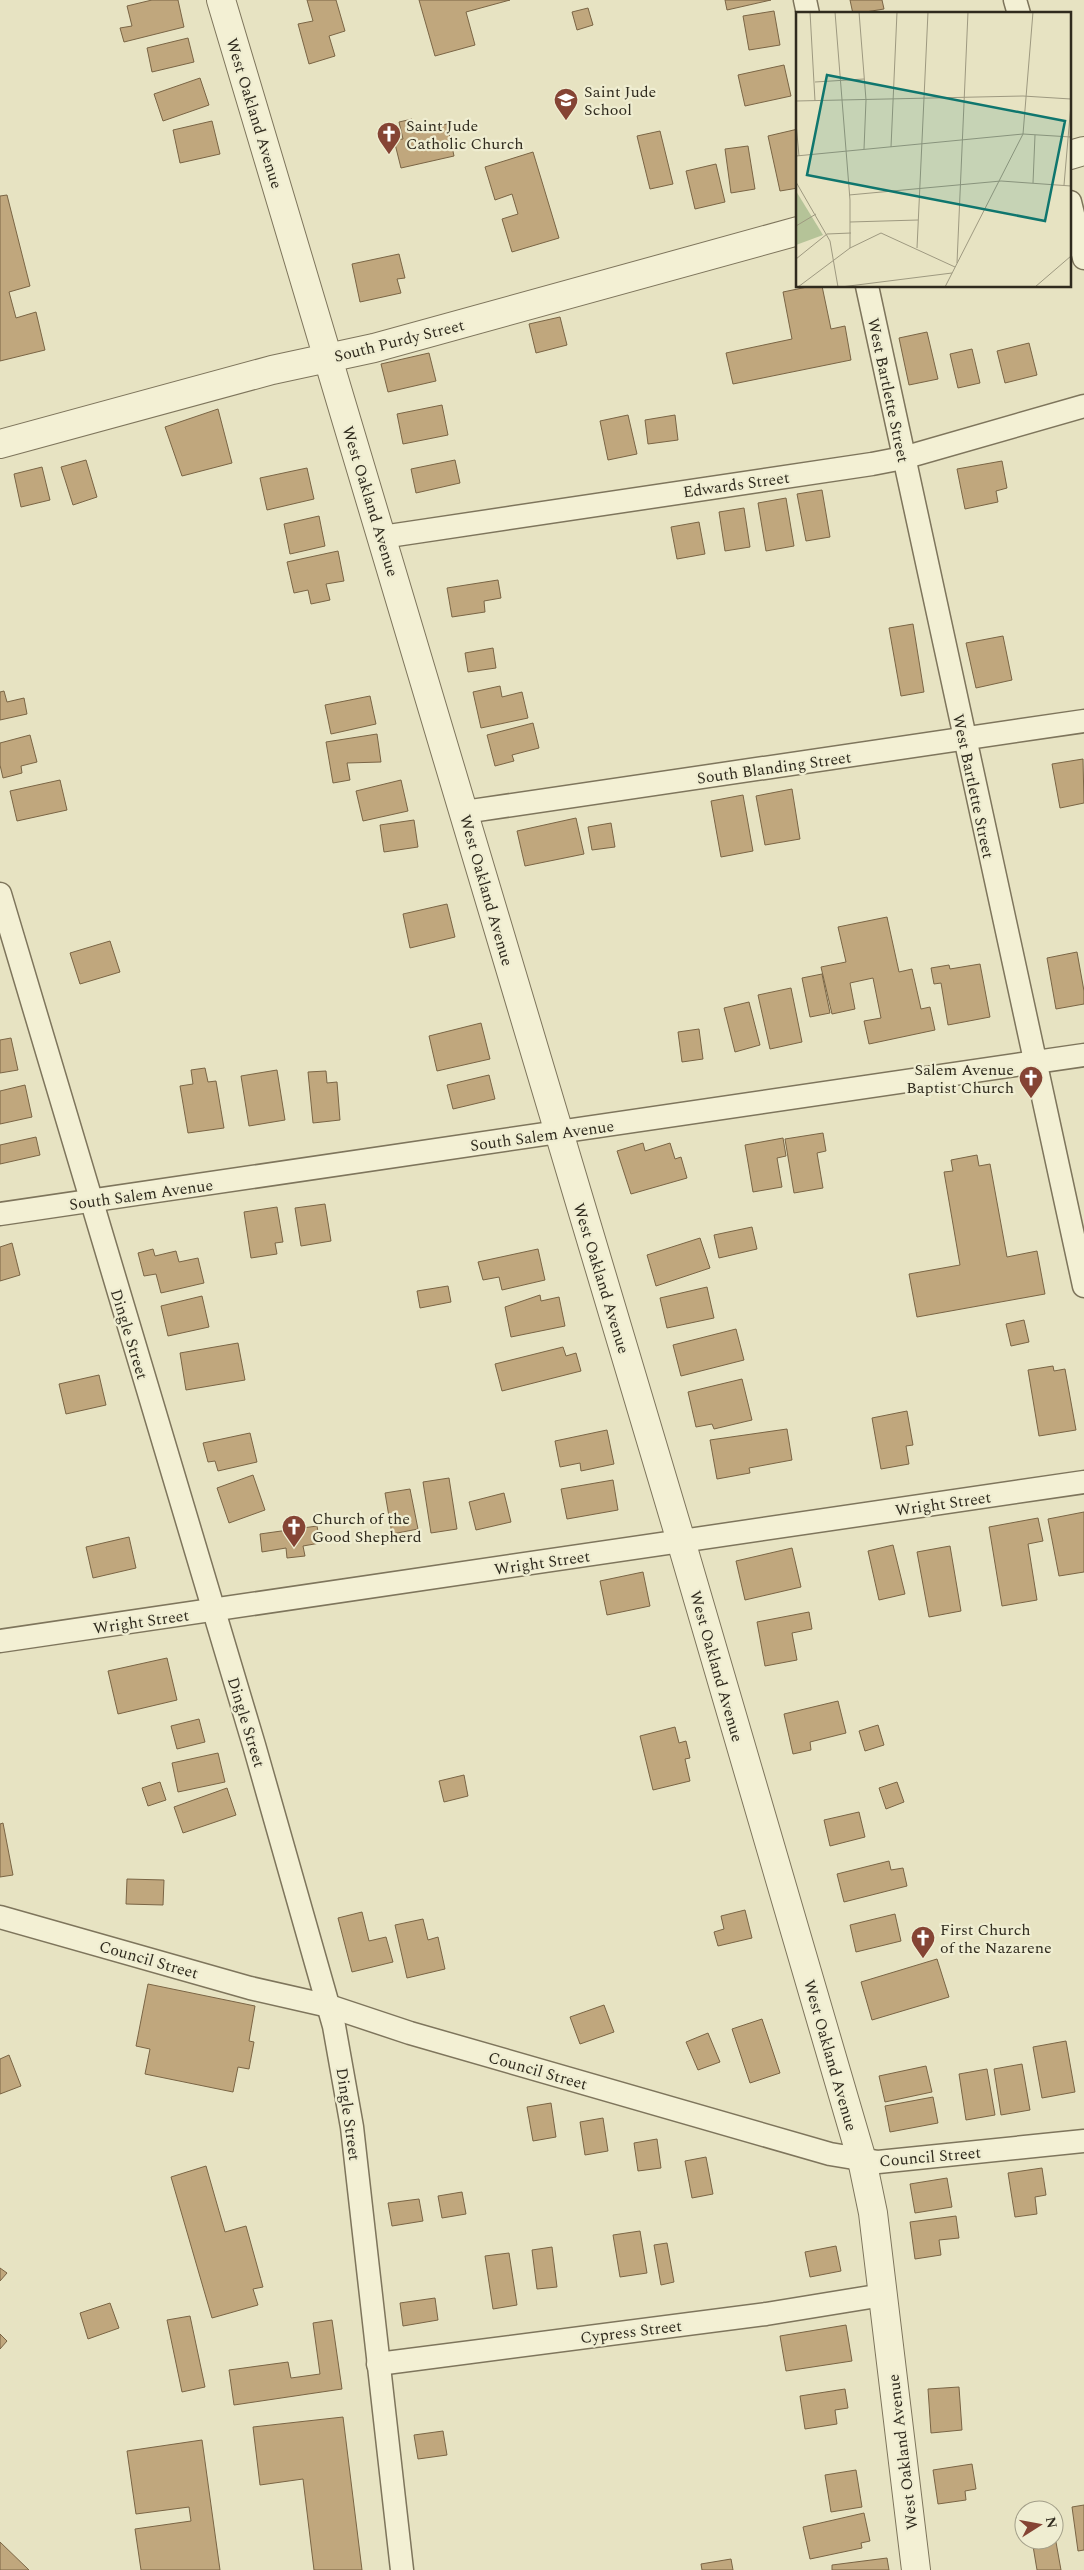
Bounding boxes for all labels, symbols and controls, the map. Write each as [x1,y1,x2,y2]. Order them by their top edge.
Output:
inset map [796,12,1072,288]
street label: West Oakland Avenue [220,35,288,192]
place label: Saint Jude School [584,80,656,122]
school or university icon: Saint Jude School [553,87,579,121]
place label: Saint Jude Catholic Church [406,114,524,156]
church icon: Saint Jude Catholic Church [376,121,402,155]
street label: South Purdy Street [332,313,467,369]
street label: West Bartlette Street [861,316,915,465]
street label: West Oakland Avenue [336,423,404,580]
street label: Edwards Street [681,466,791,504]
street label: West Bartlette Street [946,712,1000,861]
street label: South Blanding Street [695,745,853,791]
street label: West Oakland Avenue [453,812,519,969]
place label: Salem Avenue Baptist Church [906,1058,1014,1100]
church icon: Salem Avenue Baptist Church [1018,1065,1044,1099]
street label: South Salem Avenue [469,1114,616,1158]
street label: South Salem Avenue [68,1173,215,1217]
street label: West Oakland Avenue [567,1200,635,1357]
street label: Dingle Street [104,1286,154,1383]
street label: Wright Street [894,1485,993,1523]
place label: Church of the Good Shepherd [312,1507,422,1549]
church icon: Church of the Good Shepherd [281,1514,307,1548]
street label: Wright Street [493,1544,592,1582]
street label: West Oakland Avenue [683,1588,749,1745]
street label: Wright Street [92,1603,191,1641]
street label: Dingle Street [221,1674,271,1771]
place label: First Church of the Nazarene [940,1918,1052,1960]
church icon: First Church of the Nazarene [910,1925,936,1959]
street label: Council Street [96,1934,201,1986]
street label: West Oakland Avenue [797,1977,863,2134]
street label: Council Street [485,2045,590,2097]
street label: Dingle Street [330,2066,366,2163]
street label: Council Street [878,2141,982,2173]
street label: Cypress Street [579,2314,684,2350]
street label: West Oakland Avenue [882,2373,924,2531]
north arrow [1014,2500,1064,2550]
text: N [1040,2515,1063,2530]

